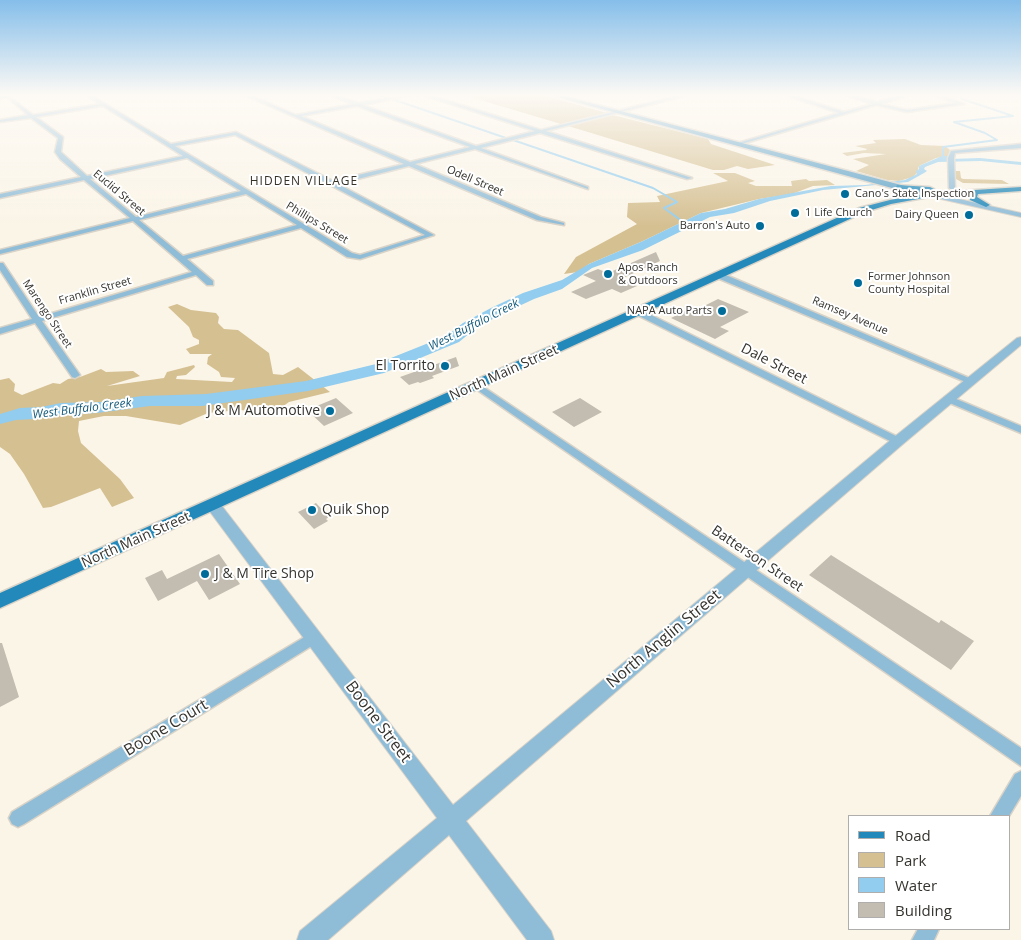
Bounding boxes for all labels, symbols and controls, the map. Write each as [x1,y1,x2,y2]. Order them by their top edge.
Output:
street label: Odell Street [445,163,505,199]
street label: Euclid Street [90,167,148,219]
district label: HIDDEN VILLAGE [248,175,360,189]
place label: Cano's State Inspection [855,187,974,201]
marker: Cano's State Inspection [839,188,851,200]
street label: Phillips Street [284,199,350,247]
place label: 1 Life Church [805,206,872,220]
marker: 1 Life Church [789,207,801,219]
place label: Dairy Queen [895,208,959,222]
marker: Dairy Queen [963,209,975,221]
place label: Barron's Auto [680,219,750,233]
marker: Barron's Auto [754,220,766,232]
place label: Apos Ranch & Outdoors [618,261,678,287]
marker: Apos Ranch & Outdoors [602,268,614,280]
place label: Former Johnson County Hospital [868,270,950,296]
street label: Franklin Street [57,274,133,308]
street label: Marengo Street [19,277,75,351]
marker: Former Johnson County Hospital [852,277,864,289]
street label: Ramsey Avenue [810,294,890,338]
water label: West Buffalo Creek [426,296,522,354]
place label: NAPA Auto Parts [627,304,712,318]
marker: NAPA Auto Parts [716,305,728,317]
street label: Dale Street [738,340,810,388]
street label: North Main Street [447,342,561,404]
place label: El Torrito [376,358,435,374]
marker: El Torrito [439,360,451,372]
water label: West Buffalo Creek [32,396,132,422]
place label: J & M Automotive [207,403,320,419]
marker: J & M Automotive [324,405,336,417]
place label: Quik Shop [322,502,389,518]
marker: Quik Shop [306,504,318,516]
street label: North Main Street [79,509,193,571]
street label: Batterson Street [708,522,806,596]
place label: J & M Tire Shop [215,566,314,582]
marker: J & M Tire Shop [199,568,211,580]
street label: North Anglin Street [603,586,725,692]
street label: Boone Street [341,677,415,767]
street label: Boone Court [121,695,211,761]
legend [848,815,1011,930]
text: Road [895,825,931,845]
text: Park [895,850,926,870]
text: Water [895,875,937,895]
text: Building [895,900,952,920]

